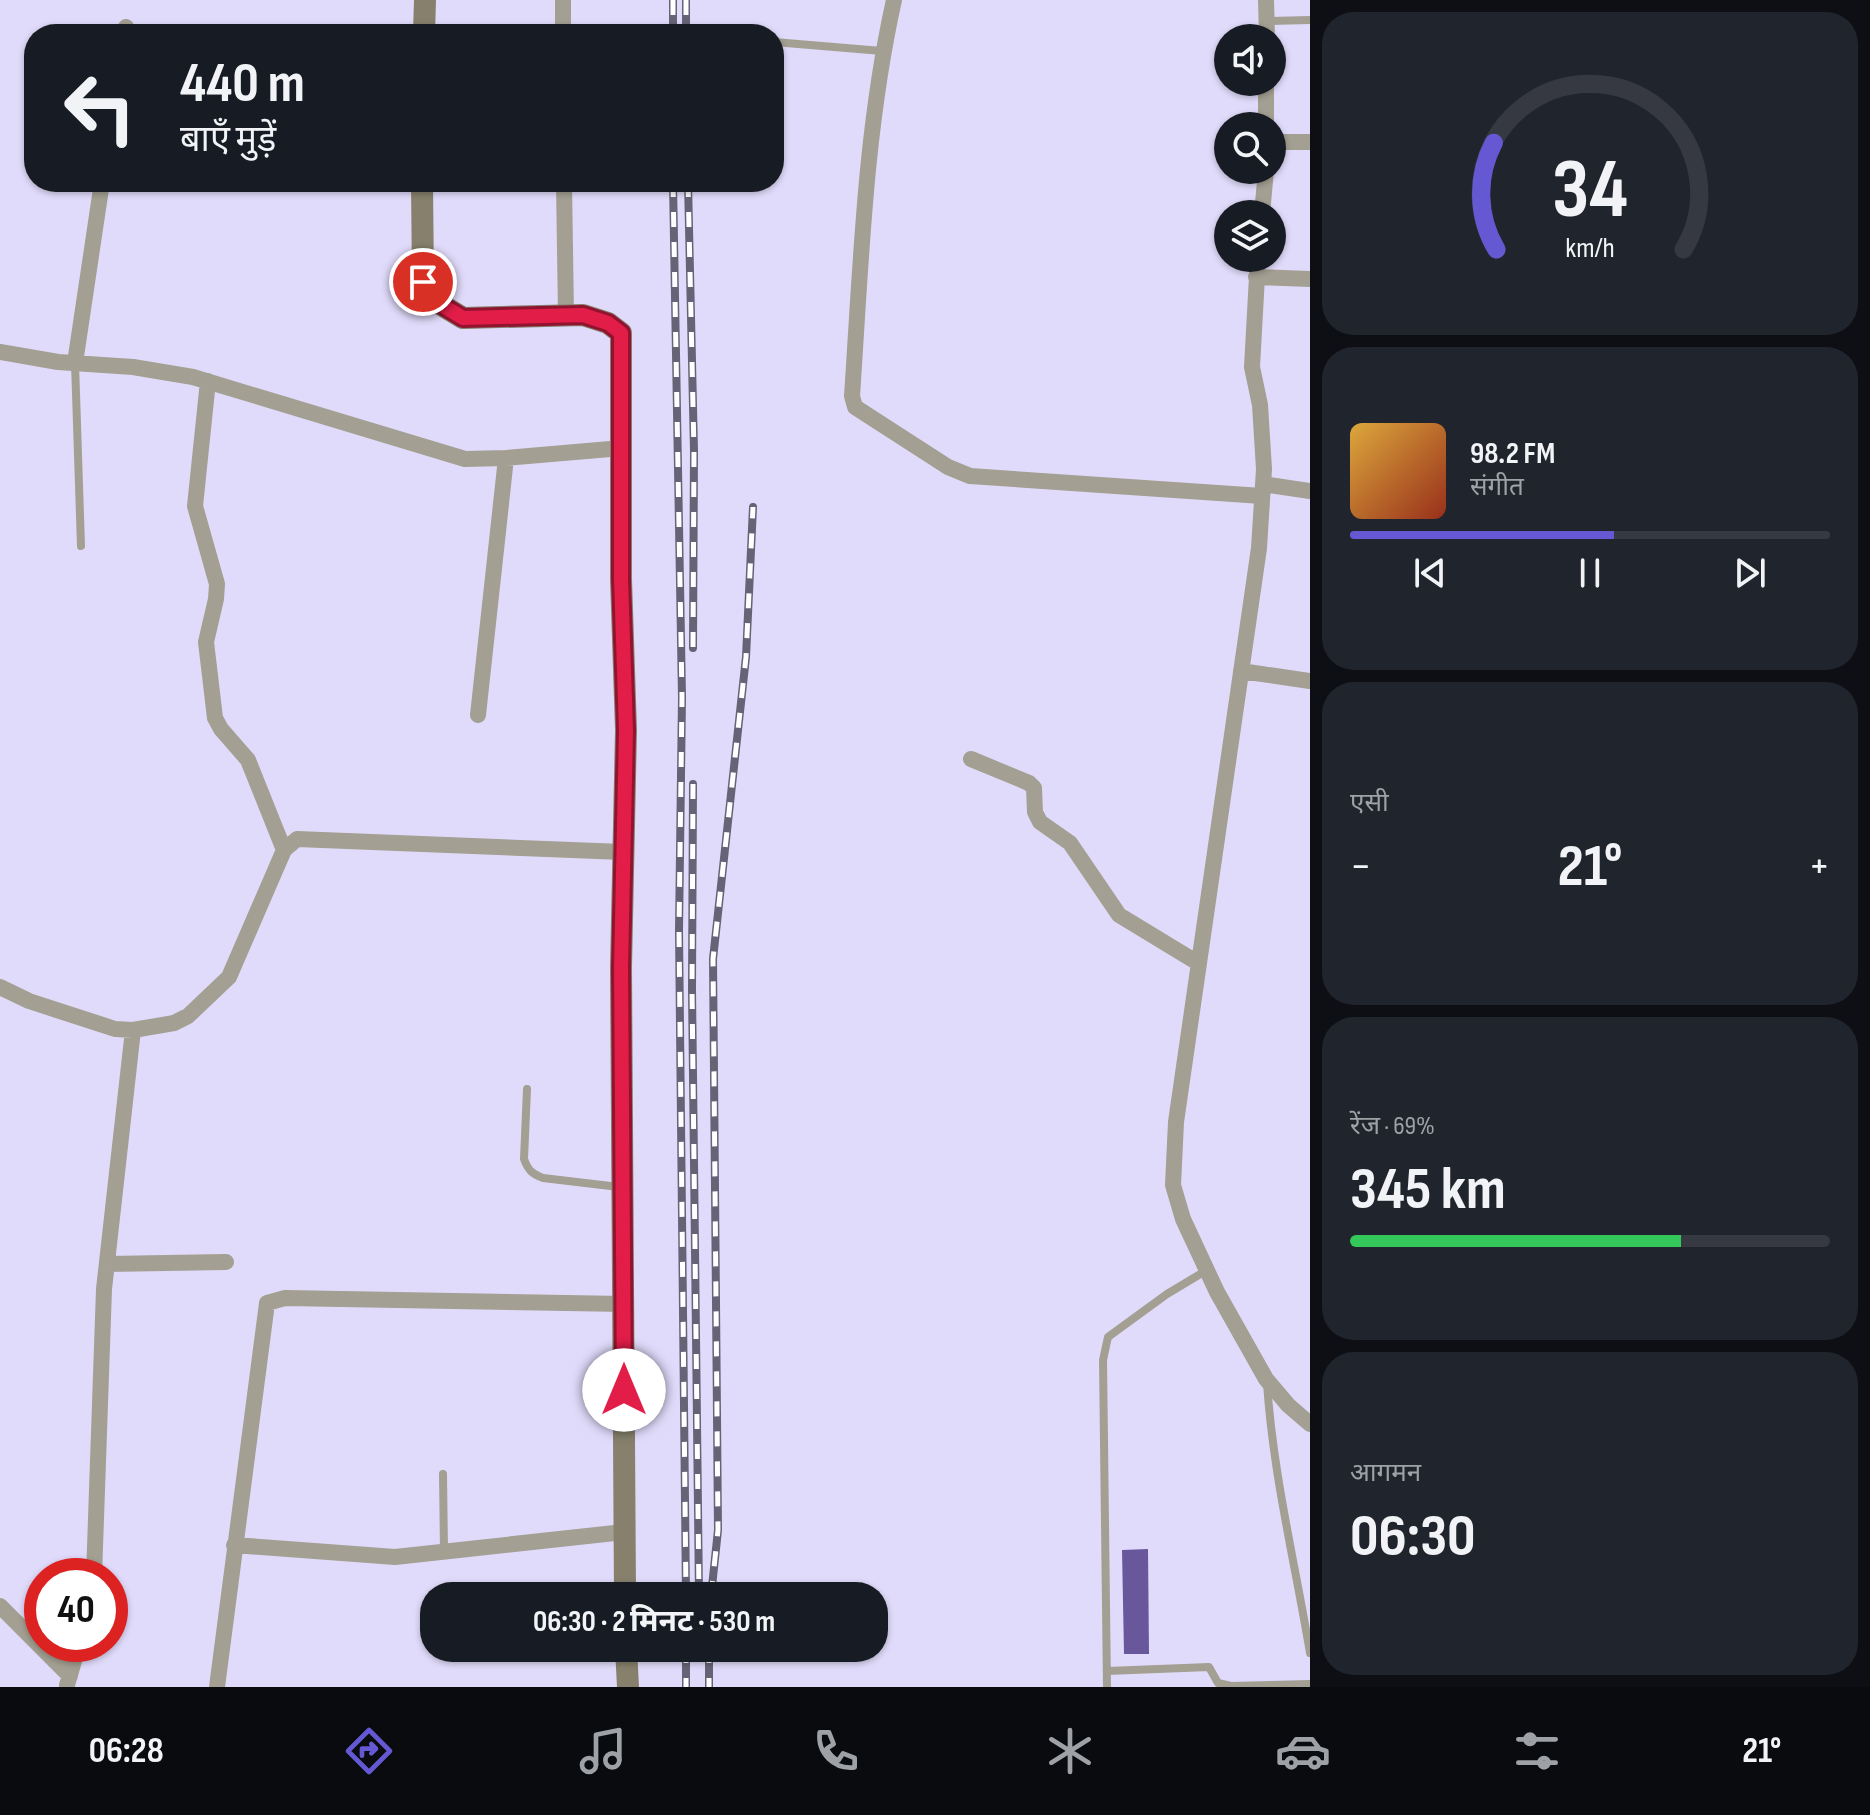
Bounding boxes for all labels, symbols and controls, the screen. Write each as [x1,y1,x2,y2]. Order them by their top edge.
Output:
map controls [1214,24,1286,272]
button: sound [1214,24,1286,96]
text: 440 m [180,51,305,118]
icon: left [48,56,152,160]
button: search [1214,112,1286,184]
text: बाएँ मुड़ें [180,119,276,162]
text: 34 [1552,140,1628,240]
button: layers [1214,200,1286,272]
text: km/h [1565,231,1615,266]
pin [389,248,457,316]
icon: arrive [401,260,445,304]
text: 98.2 FM [1470,436,1555,472]
text: संगीत [1470,472,1524,503]
icon: previous [1408,551,1452,595]
icon: pause [1568,551,1612,595]
icon: next [1728,551,1772,595]
text: एसी [1350,788,1389,819]
text: 21° [1557,831,1623,903]
text: − [1350,840,1372,893]
text: + [1808,840,1830,893]
text: रेंज · 69% [1350,1111,1435,1142]
text: 345 km [1350,1154,1506,1226]
position arrow [582,1348,666,1432]
text: आगमन [1350,1458,1421,1489]
text: 06:30 [1350,1501,1476,1573]
speed limit sign: 40 [24,1558,128,1662]
text: 06:30 · 2 मिनट · 530 m [533,1604,775,1640]
icon: directions [341,1723,397,1779]
icon: music [575,1723,631,1779]
icon: phone [808,1723,864,1779]
icon: climate [1042,1723,1098,1779]
icon: car [1275,1723,1331,1779]
icon: filters [1509,1723,1565,1779]
text: 06:28 [89,1730,164,1773]
text: 21° [1742,1730,1781,1773]

